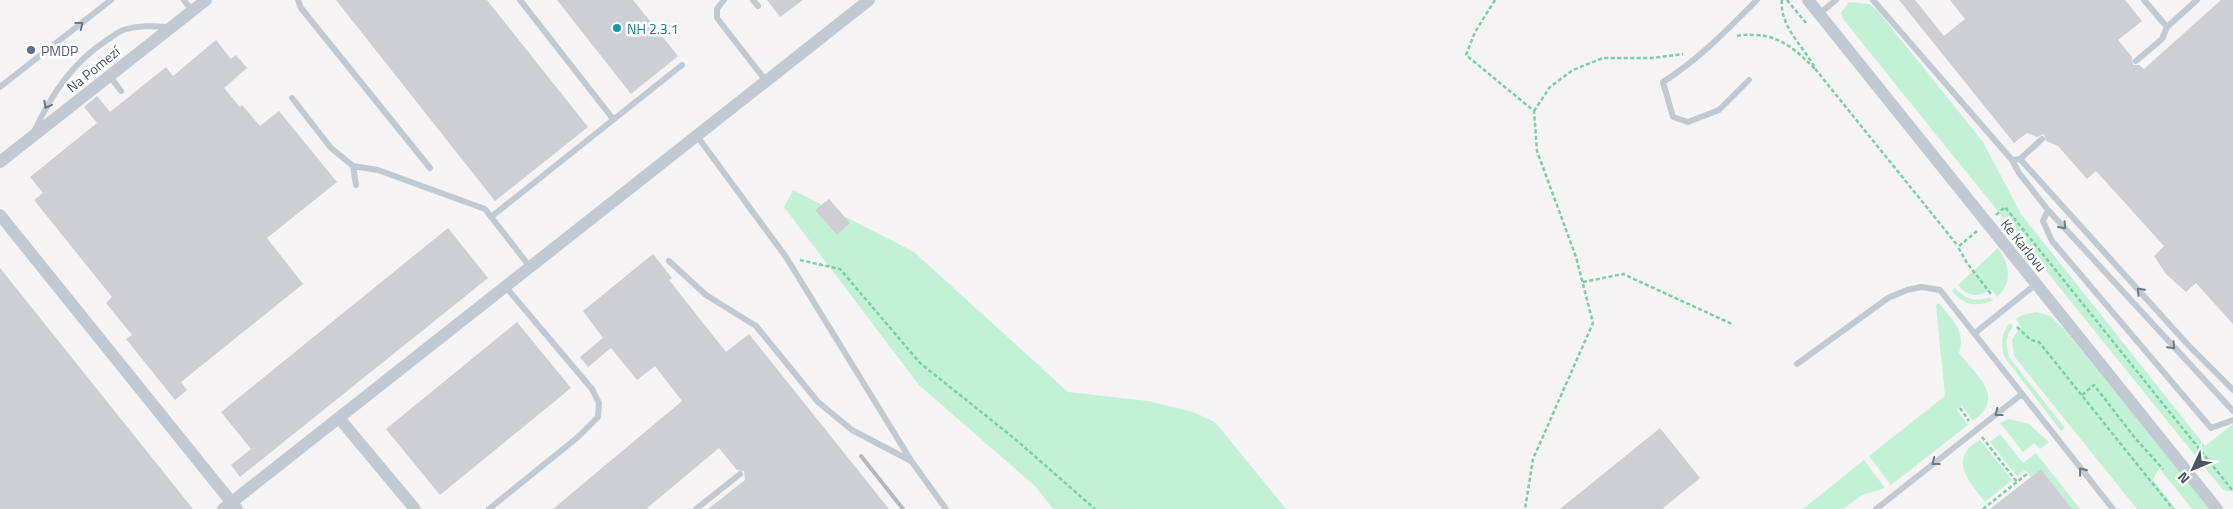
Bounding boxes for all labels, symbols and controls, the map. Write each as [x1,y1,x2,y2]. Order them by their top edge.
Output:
place label: NH 2.3.1 [627,18,679,39]
marker: NH 2.3.1 [611,22,623,34]
one-way arrow [74,23,83,31]
place label: PMDP [41,40,78,61]
street label: Na Pomezí [62,40,125,97]
marker: PMDP [25,44,37,56]
one-way arrow [43,99,53,108]
street label: Ke Karlovu [1996,214,2052,276]
one-way arrow [2057,221,2066,230]
one-way arrow [2137,287,2146,296]
one-way arrow [2167,341,2176,350]
one-way arrow [1994,407,2004,416]
north arrow [2168,444,2218,494]
one-way arrow [1932,457,1941,465]
one-way arrow [2080,468,2088,477]
text: N [2172,468,2194,489]

